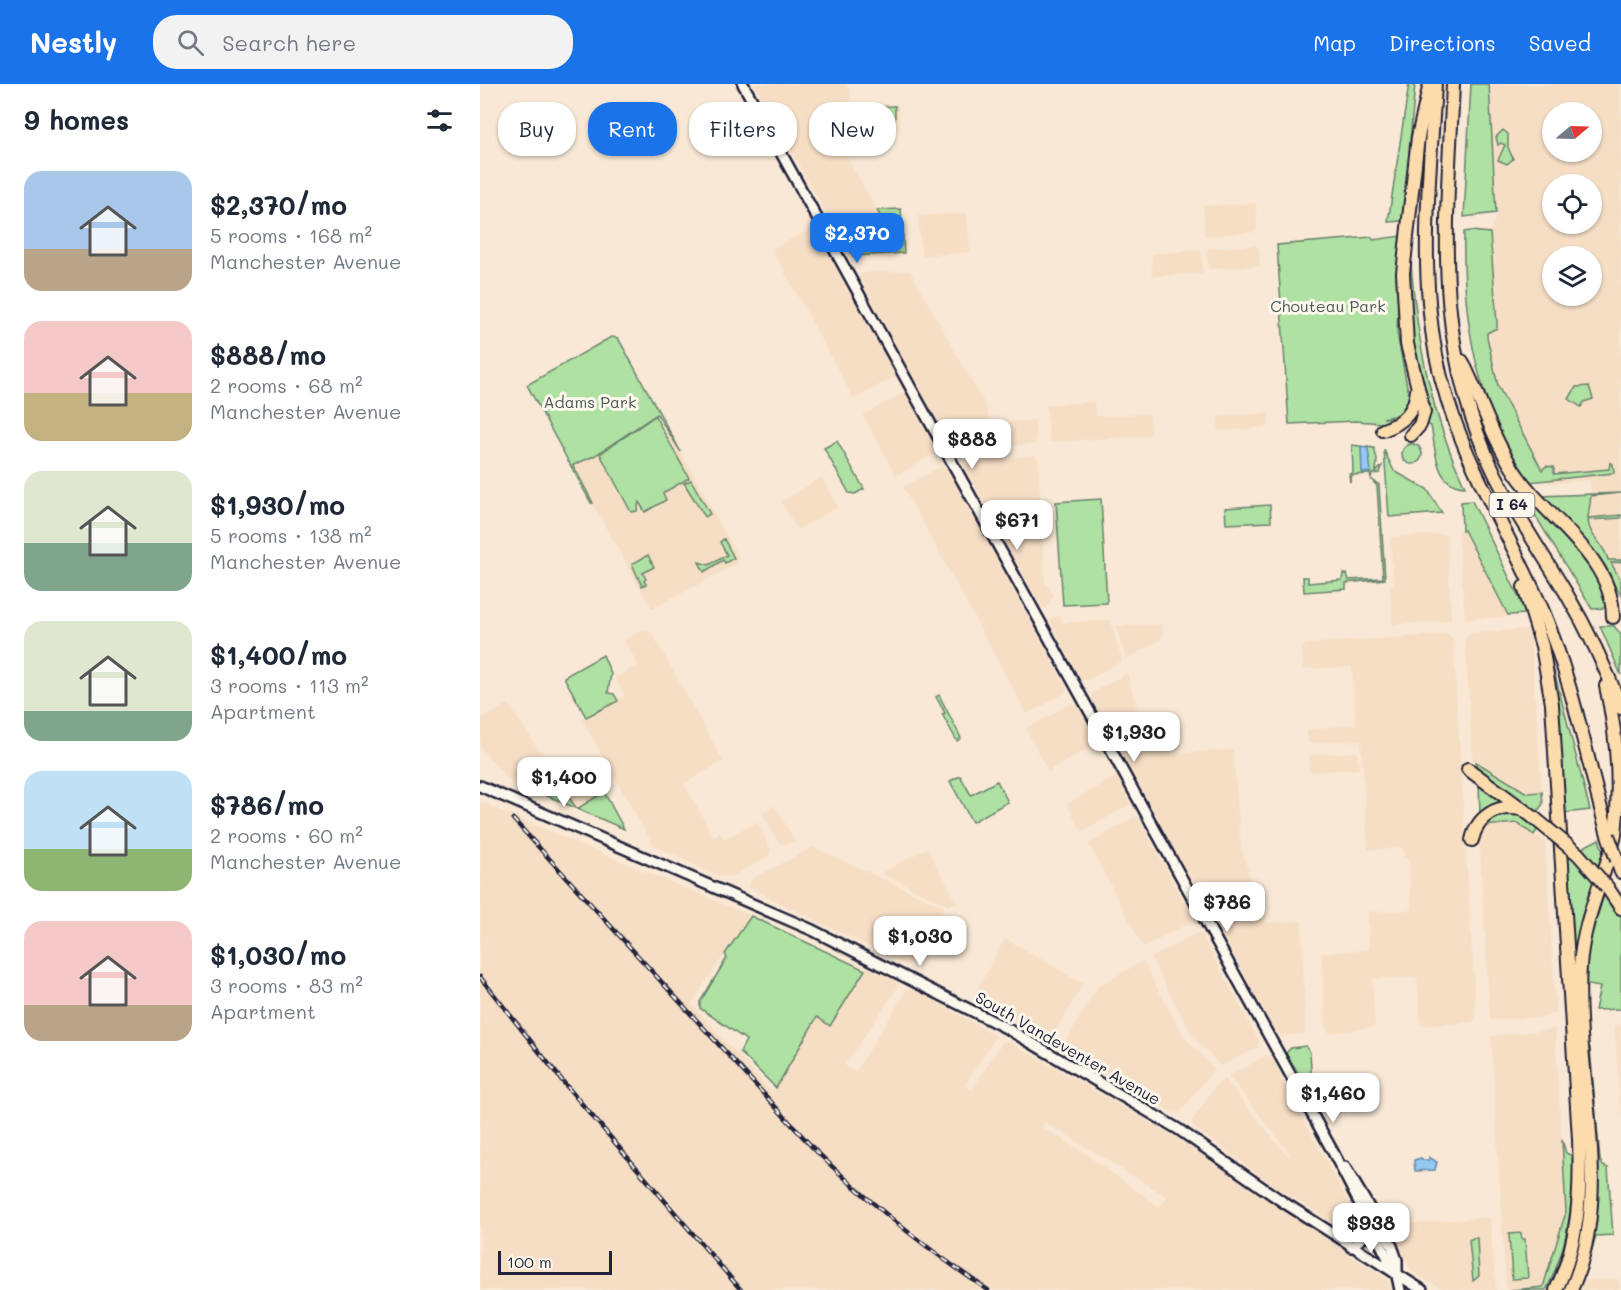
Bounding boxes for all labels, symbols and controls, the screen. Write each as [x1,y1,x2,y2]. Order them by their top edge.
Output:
search box [153,15,573,69]
text: Nestly [30,24,117,60]
icon: search [174,26,207,59]
text: Search here [222,28,356,57]
text: Map [1313,29,1356,56]
text: Directions [1389,29,1496,56]
text: Saved [1529,29,1591,56]
chip: Buy [498,102,576,156]
chip: Rent [588,102,677,156]
chip: Filters [689,102,797,156]
chip: New [809,102,896,156]
north arrow [1542,102,1602,162]
map controls [1542,102,1602,306]
text: 9 homes [24,103,129,137]
icon: filters [423,104,456,137]
button: locate [1542,174,1602,234]
text: $2,370/mo [210,188,347,222]
icon: home [72,195,144,267]
pin: $2,370 [808,213,906,264]
text: $2,370 [824,219,890,245]
text: 5 rooms · 168 m² [210,222,372,248]
button: layers [1542,246,1602,306]
text: Manchester Avenue [210,248,401,274]
park label: Chouteau Park [1270,295,1386,316]
text: $888/mo [210,338,326,372]
icon: home [72,345,144,417]
text: 2 rooms · 68 m² [210,372,363,398]
park label: Adams Park [543,391,637,412]
text: Manchester Avenue [210,398,401,424]
pin: $888 [936,419,1008,470]
text: $888 [947,425,997,451]
text: $1,930/mo [210,488,345,522]
road number: I 64 [1490,493,1534,517]
icon: home [72,495,144,567]
pin: $671 [981,500,1053,551]
text: $671 [995,506,1039,532]
text: 5 rooms · 138 m² [210,522,372,548]
text: Manchester Avenue [210,548,401,574]
text: $1,400/mo [210,638,347,672]
icon: home [72,645,144,717]
text: 3 rooms · 113 m² [210,672,369,698]
text: Apartment [210,698,316,724]
pin: $1,930 [1085,712,1183,763]
text: $1,930 [1102,718,1166,744]
pin: $1,400 [515,757,613,808]
text: $1,400 [531,763,597,789]
text: $786/mo [210,788,324,822]
icon: home [72,795,144,867]
text: 2 rooms · 60 m² [210,822,363,848]
text: Manchester Avenue [210,848,401,874]
pin: $786 [1191,882,1263,933]
text: $786 [1203,888,1251,914]
pin: $1,030 [871,916,969,967]
text: $1,030 [887,922,953,948]
text: $1,030/mo [210,938,346,972]
icon: home [72,945,144,1017]
text: 3 rooms · 83 m² [210,972,363,998]
street label: South Vandeventer Avenue [972,986,1165,1109]
text: Apartment [210,998,316,1024]
pin: $1,460 [1284,1073,1382,1124]
text: $1,460 [1301,1079,1366,1105]
pin: $938 [1335,1203,1407,1254]
text: $938 [1347,1209,1395,1235]
scale bar [498,1248,612,1276]
text: 100 m [507,1251,552,1272]

